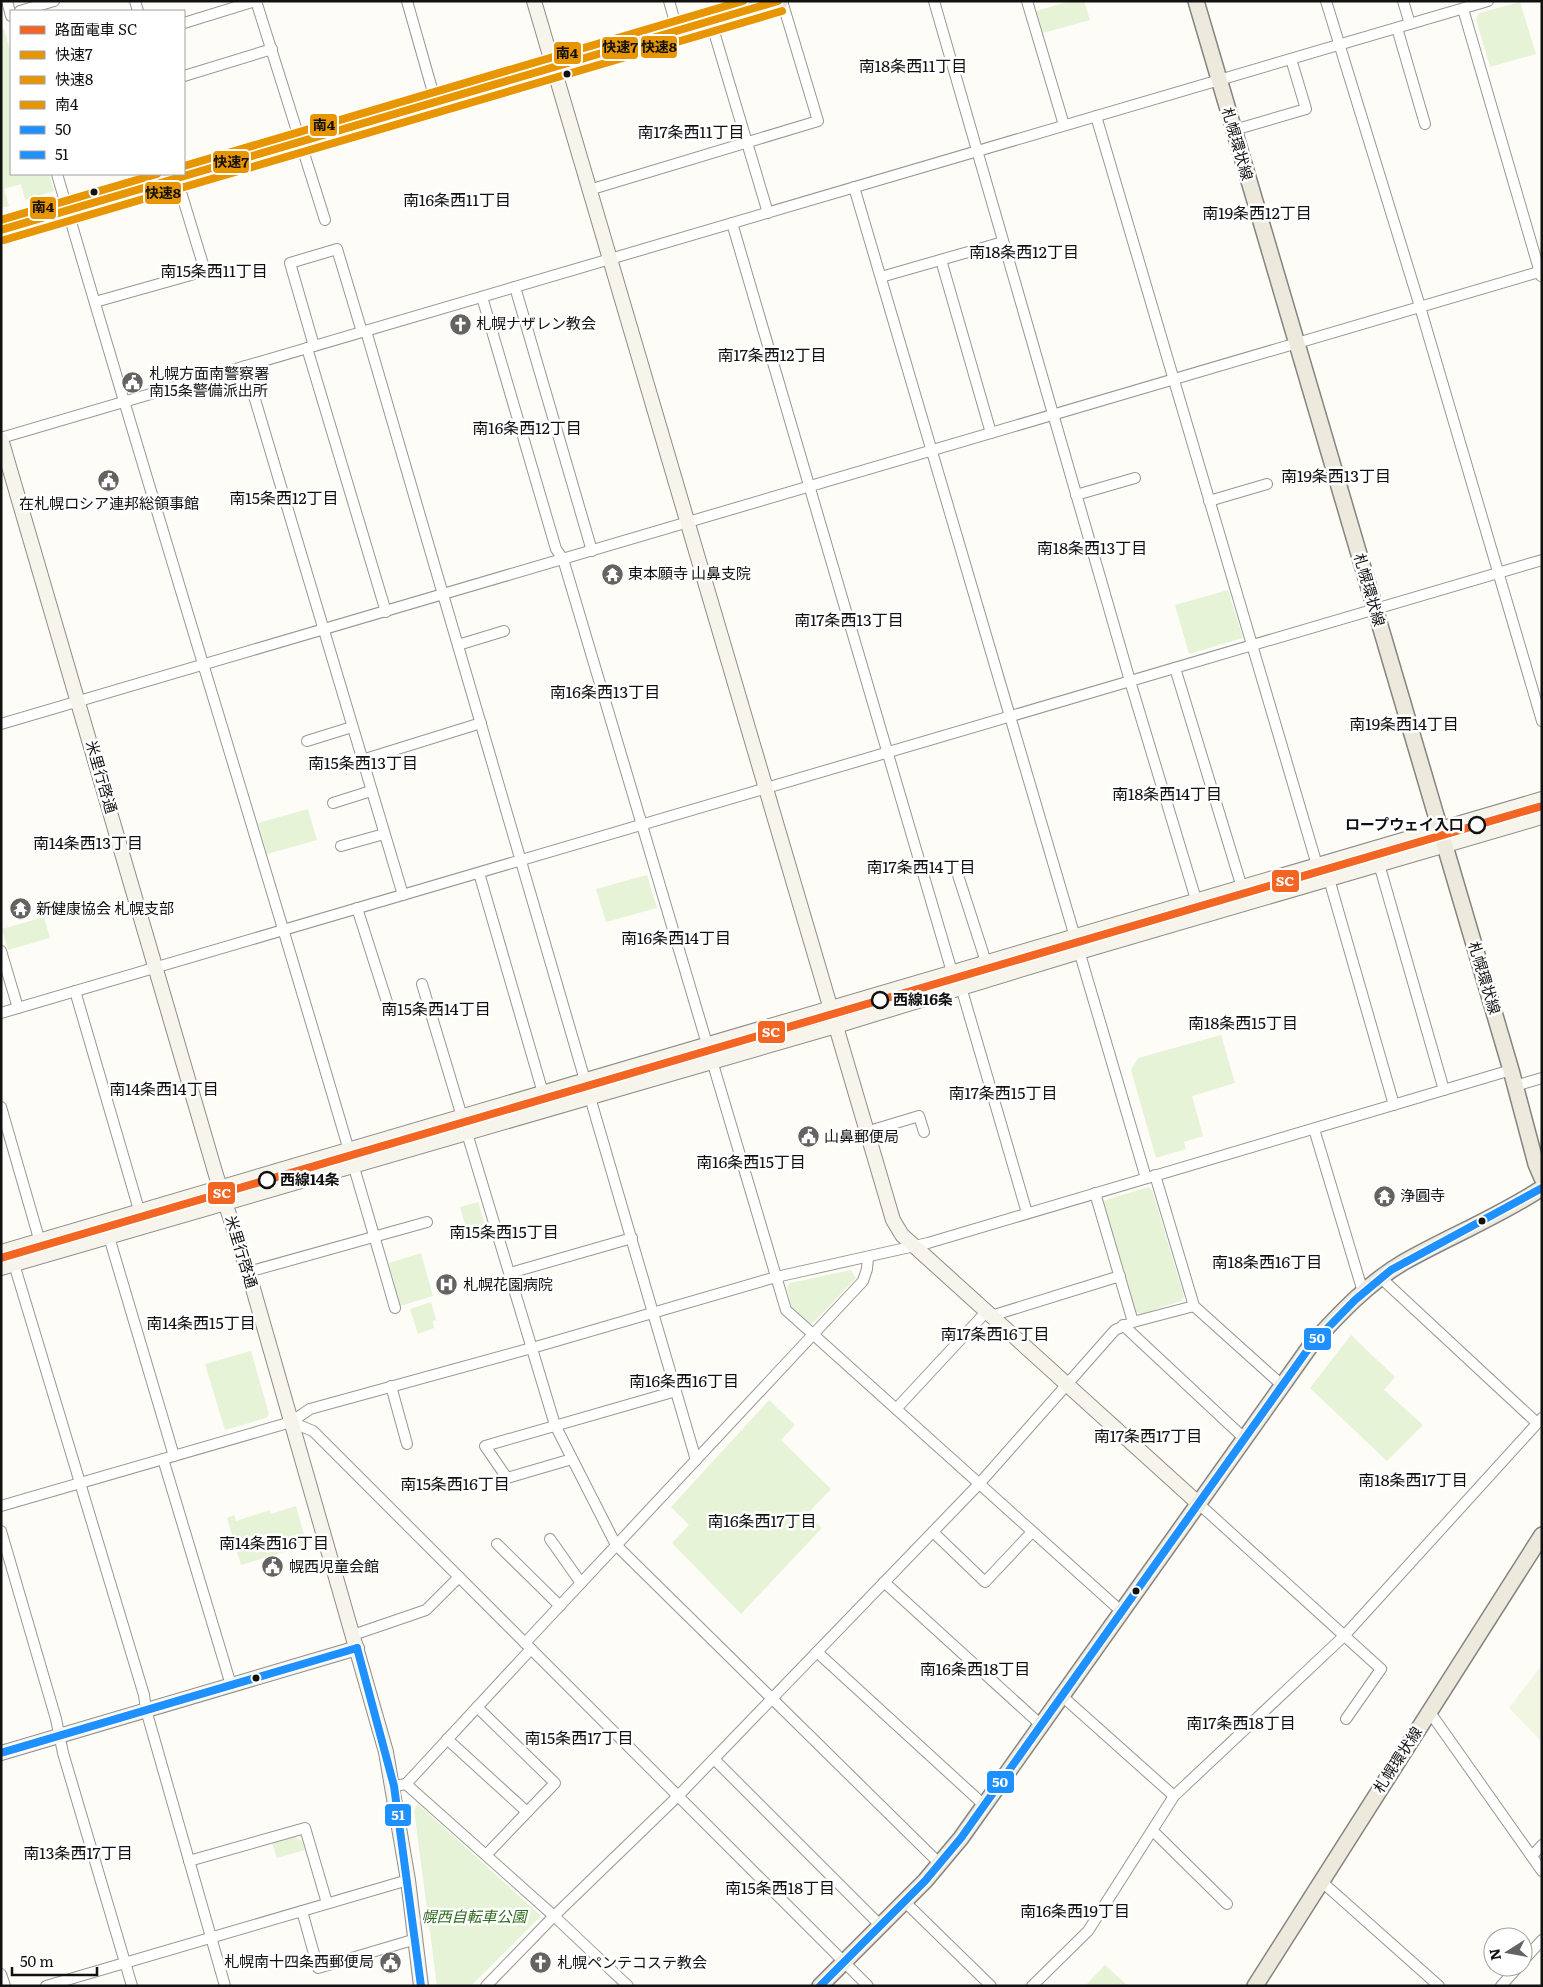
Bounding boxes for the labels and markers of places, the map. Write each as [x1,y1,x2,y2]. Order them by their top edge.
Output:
unlabelled marker [562,69,572,79]
unlabelled marker [89,187,99,197]
place label: 札幌ナザレン教会 [476,311,596,334]
church icon: 札幌ナザレン教会 [448,312,472,336]
place label: 札幌方面南警察署 南15条警備派出所 [149,361,269,401]
public building icon: 札幌方面南警察署 南15条警備派出所 [121,371,145,395]
public building icon: 在札幌ロシア連邦総領事館 [97,469,121,493]
place label: 在札幌ロシア連邦総領事館 [19,491,199,514]
place label: 東本願寺 山鼻支院 [628,561,751,584]
temple icon: 東本願寺 山鼻支院 [600,562,624,586]
place label: ロープウェイ入口 [1345,812,1464,835]
marker: ロープウェイ入口 [1468,816,1486,834]
place label: 新健康協会 札幌支部 [36,896,174,919]
temple icon: 新健康協会 札幌支部 [8,897,32,921]
place label: 西線16条 [893,987,953,1010]
marker: 西線16条 [871,991,889,1009]
place label: 山鼻郵便局 [824,1124,899,1147]
public building icon: 山鼻郵便局 [796,1125,820,1149]
place label: 西線14条 [280,1167,340,1190]
marker: 西線14条 [258,1171,276,1189]
place label: 浄圓寺 [1400,1183,1445,1206]
temple icon: 浄圓寺 [1372,1184,1396,1208]
unlabelled marker [1477,1216,1487,1226]
place label: 札幌花園病院 [463,1272,553,1295]
hospital icon: 札幌花園病院 [435,1273,459,1297]
place label: 幌西児童会館 [289,1554,379,1577]
public building icon: 幌西児童会館 [261,1555,285,1579]
unlabelled marker [1131,1586,1141,1596]
unlabelled marker [251,1673,261,1683]
place label: 札幌南十四条西郵便局 [224,1949,374,1972]
public building icon: 札幌南十四条西郵便局 [378,1950,402,1974]
place label: 札幌ペンテコステ教会 [557,1950,707,1973]
church icon: 札幌ペンテコステ教会 [529,1951,553,1975]

